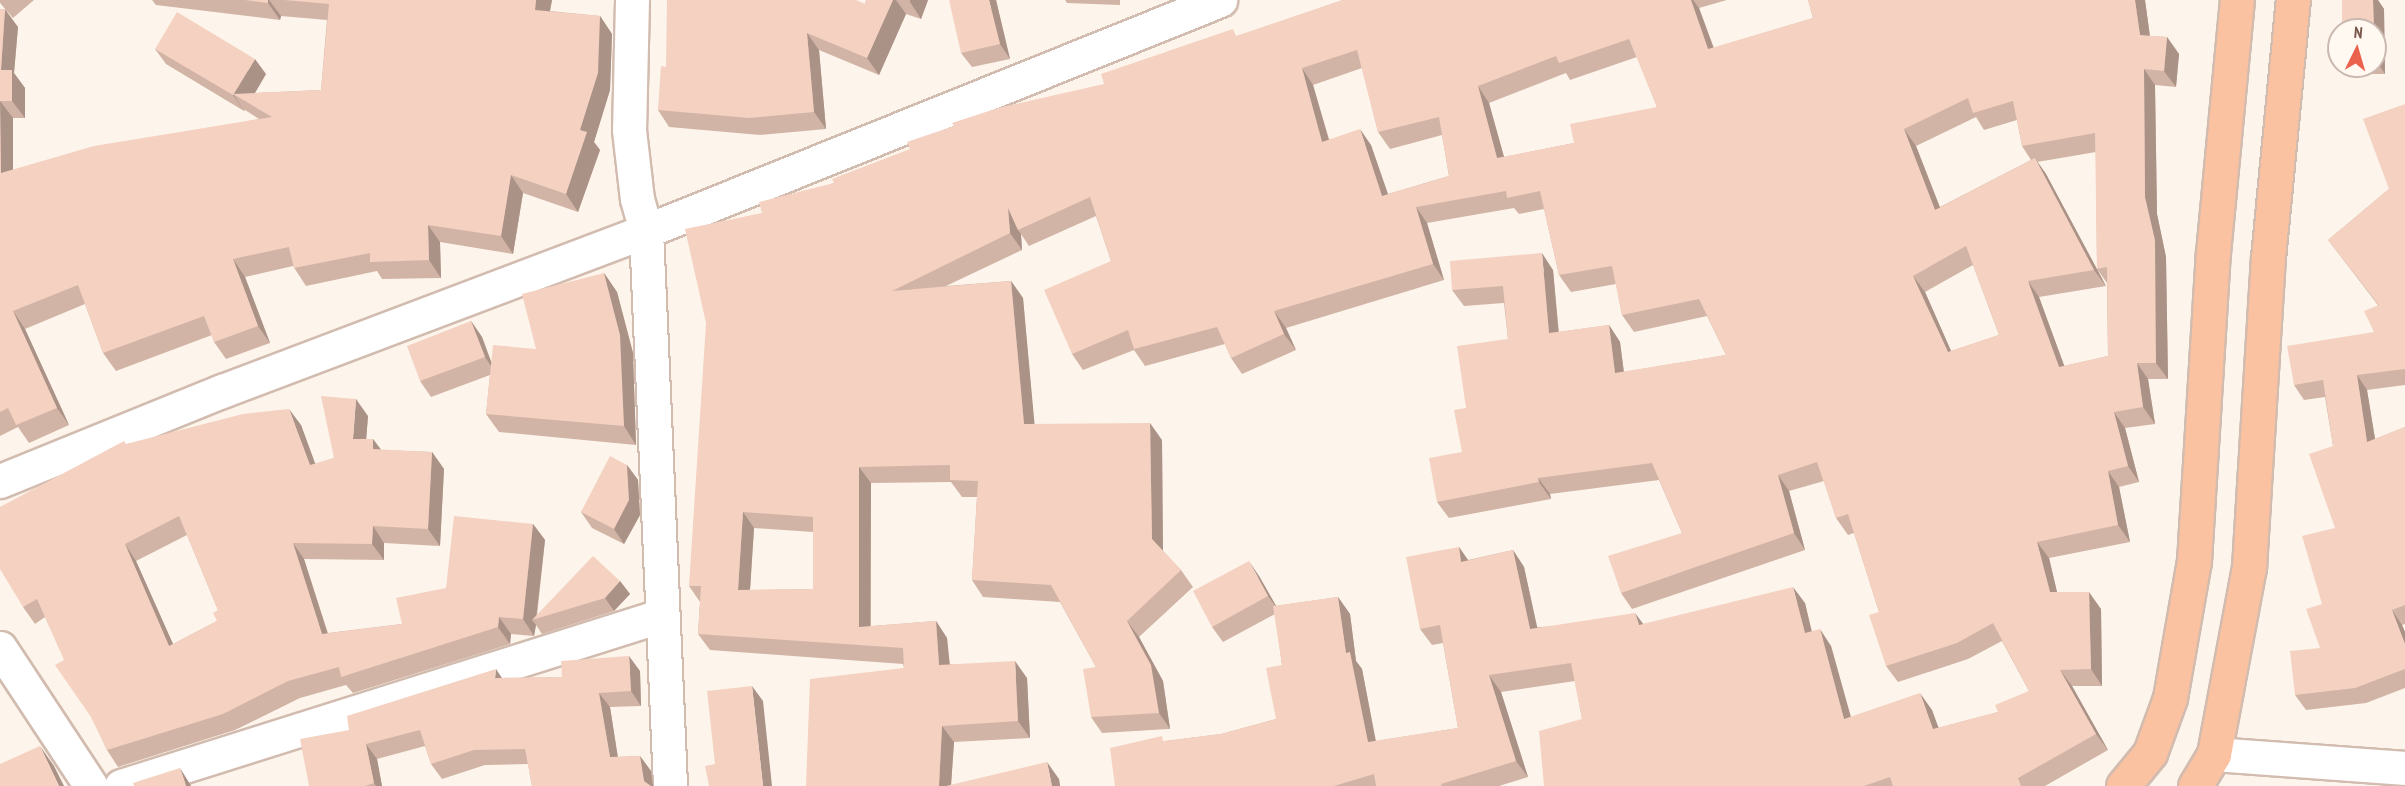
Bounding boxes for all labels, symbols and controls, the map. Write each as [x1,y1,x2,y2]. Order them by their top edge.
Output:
north arrow [2327,18,2387,78]
text: N [2353,22,2364,42]

